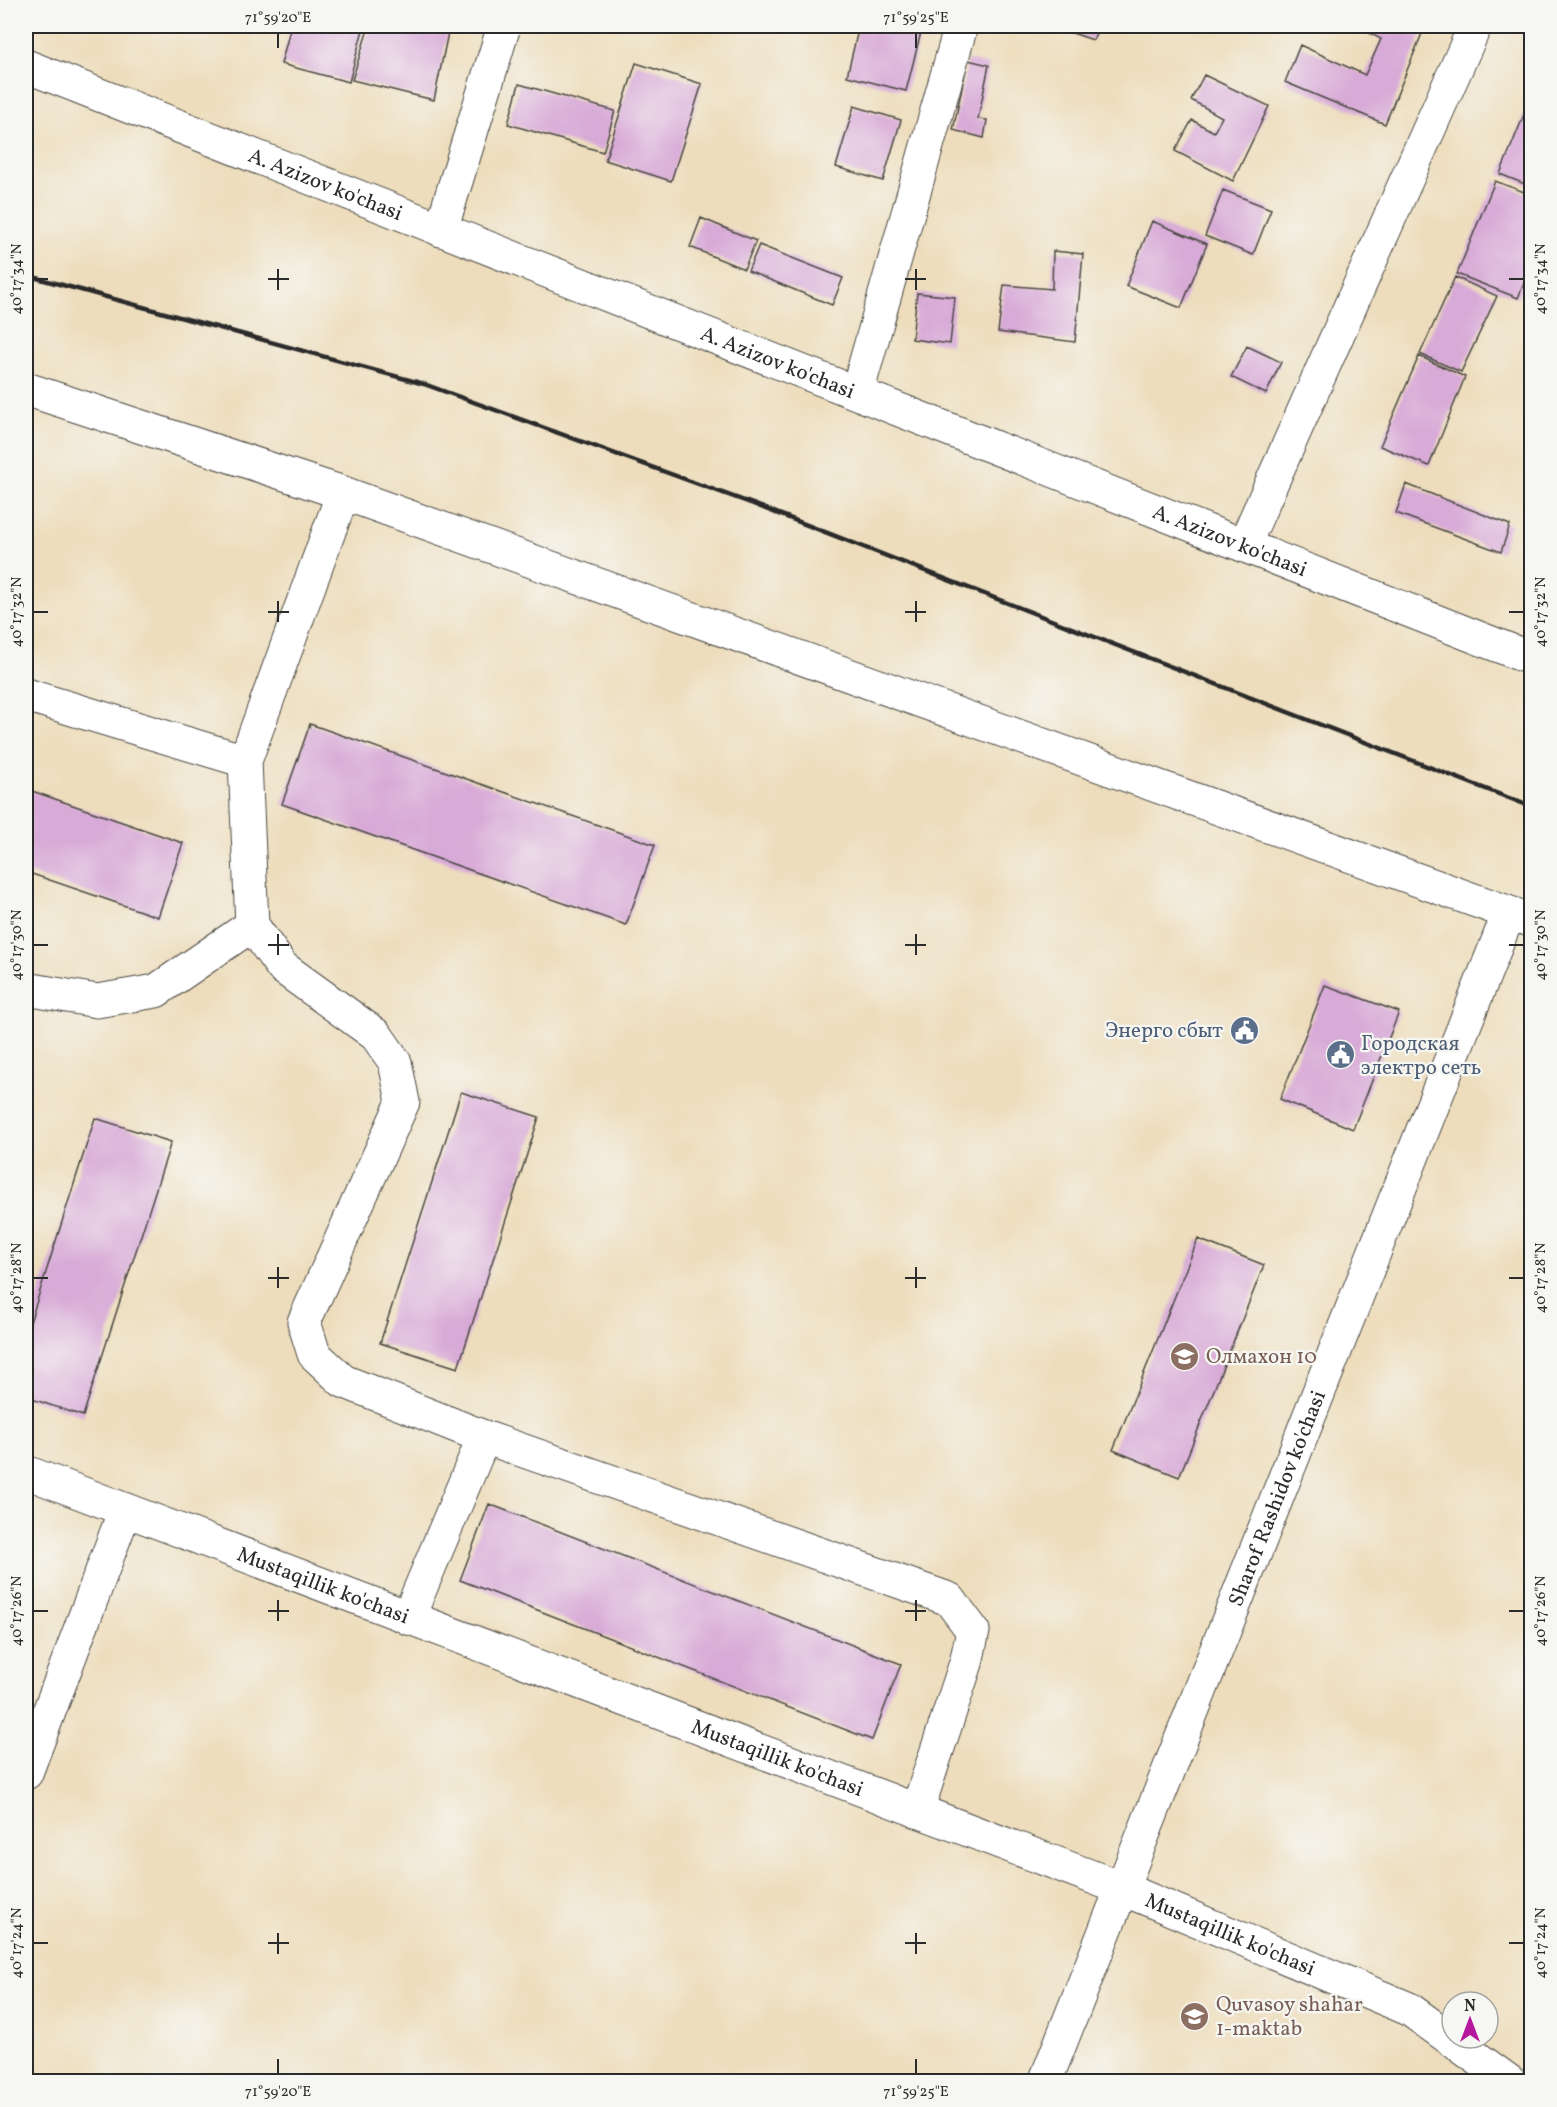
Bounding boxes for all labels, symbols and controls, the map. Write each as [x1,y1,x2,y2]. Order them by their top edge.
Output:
text: 71°59'20"E [245,8,311,29]
text: 71°59'25"E [883,8,949,29]
street label: A. Azizov ko'chasi [244,142,406,229]
text: 40°17'34"N [7,243,28,315]
text: 40°17'34"N [1531,243,1552,315]
street label: A. Azizov ko'chasi [696,320,859,407]
street label: A. Azizov ko'chasi [1148,498,1311,585]
text: 40°17'32"N [7,577,28,647]
text: 40°17'32"N [1531,577,1552,647]
text: 40°17'30"N [7,909,28,981]
text: 40°17'30"N [1531,909,1552,981]
public building icon: Энерго сбыт [1228,1014,1260,1046]
place label: Энерго сбыт [1105,1017,1223,1046]
place label: Городская электро сеть [1361,1030,1481,1083]
public building icon: Городская электро сеть [1324,1039,1356,1071]
text: 40°17'28"N [7,1243,28,1313]
text: 40°17'28"N [1531,1243,1552,1313]
school or university icon: Олмахон 10 [1169,1340,1201,1372]
place label: Олмахон 10 [1206,1343,1317,1372]
street label: Sharof Rashidov ko'chasi [1222,1387,1334,1611]
street label: Mustaqillik ko'chasi [233,1540,413,1632]
text: 40°17'26"N [7,1576,28,1646]
text: 40°17'26"N [1531,1576,1552,1646]
street label: Mustaqillik ko'chasi [687,1713,867,1805]
street label: Mustaqillik ko'chasi [1140,1887,1319,1984]
text: 40°17'24"N [7,1907,28,1979]
text: 40°17'24"N [1531,1907,1552,1979]
north arrow [1440,1990,1500,2050]
place label: Quvasoy shahar 1-maktab [1216,1991,1363,2044]
text: N [1464,1996,1476,2018]
school or university icon: Quvasoy shahar 1-maktab [1179,2000,1211,2032]
text: 71°59'20"E [245,2082,311,2103]
text: 71°59'25"E [883,2082,949,2103]

